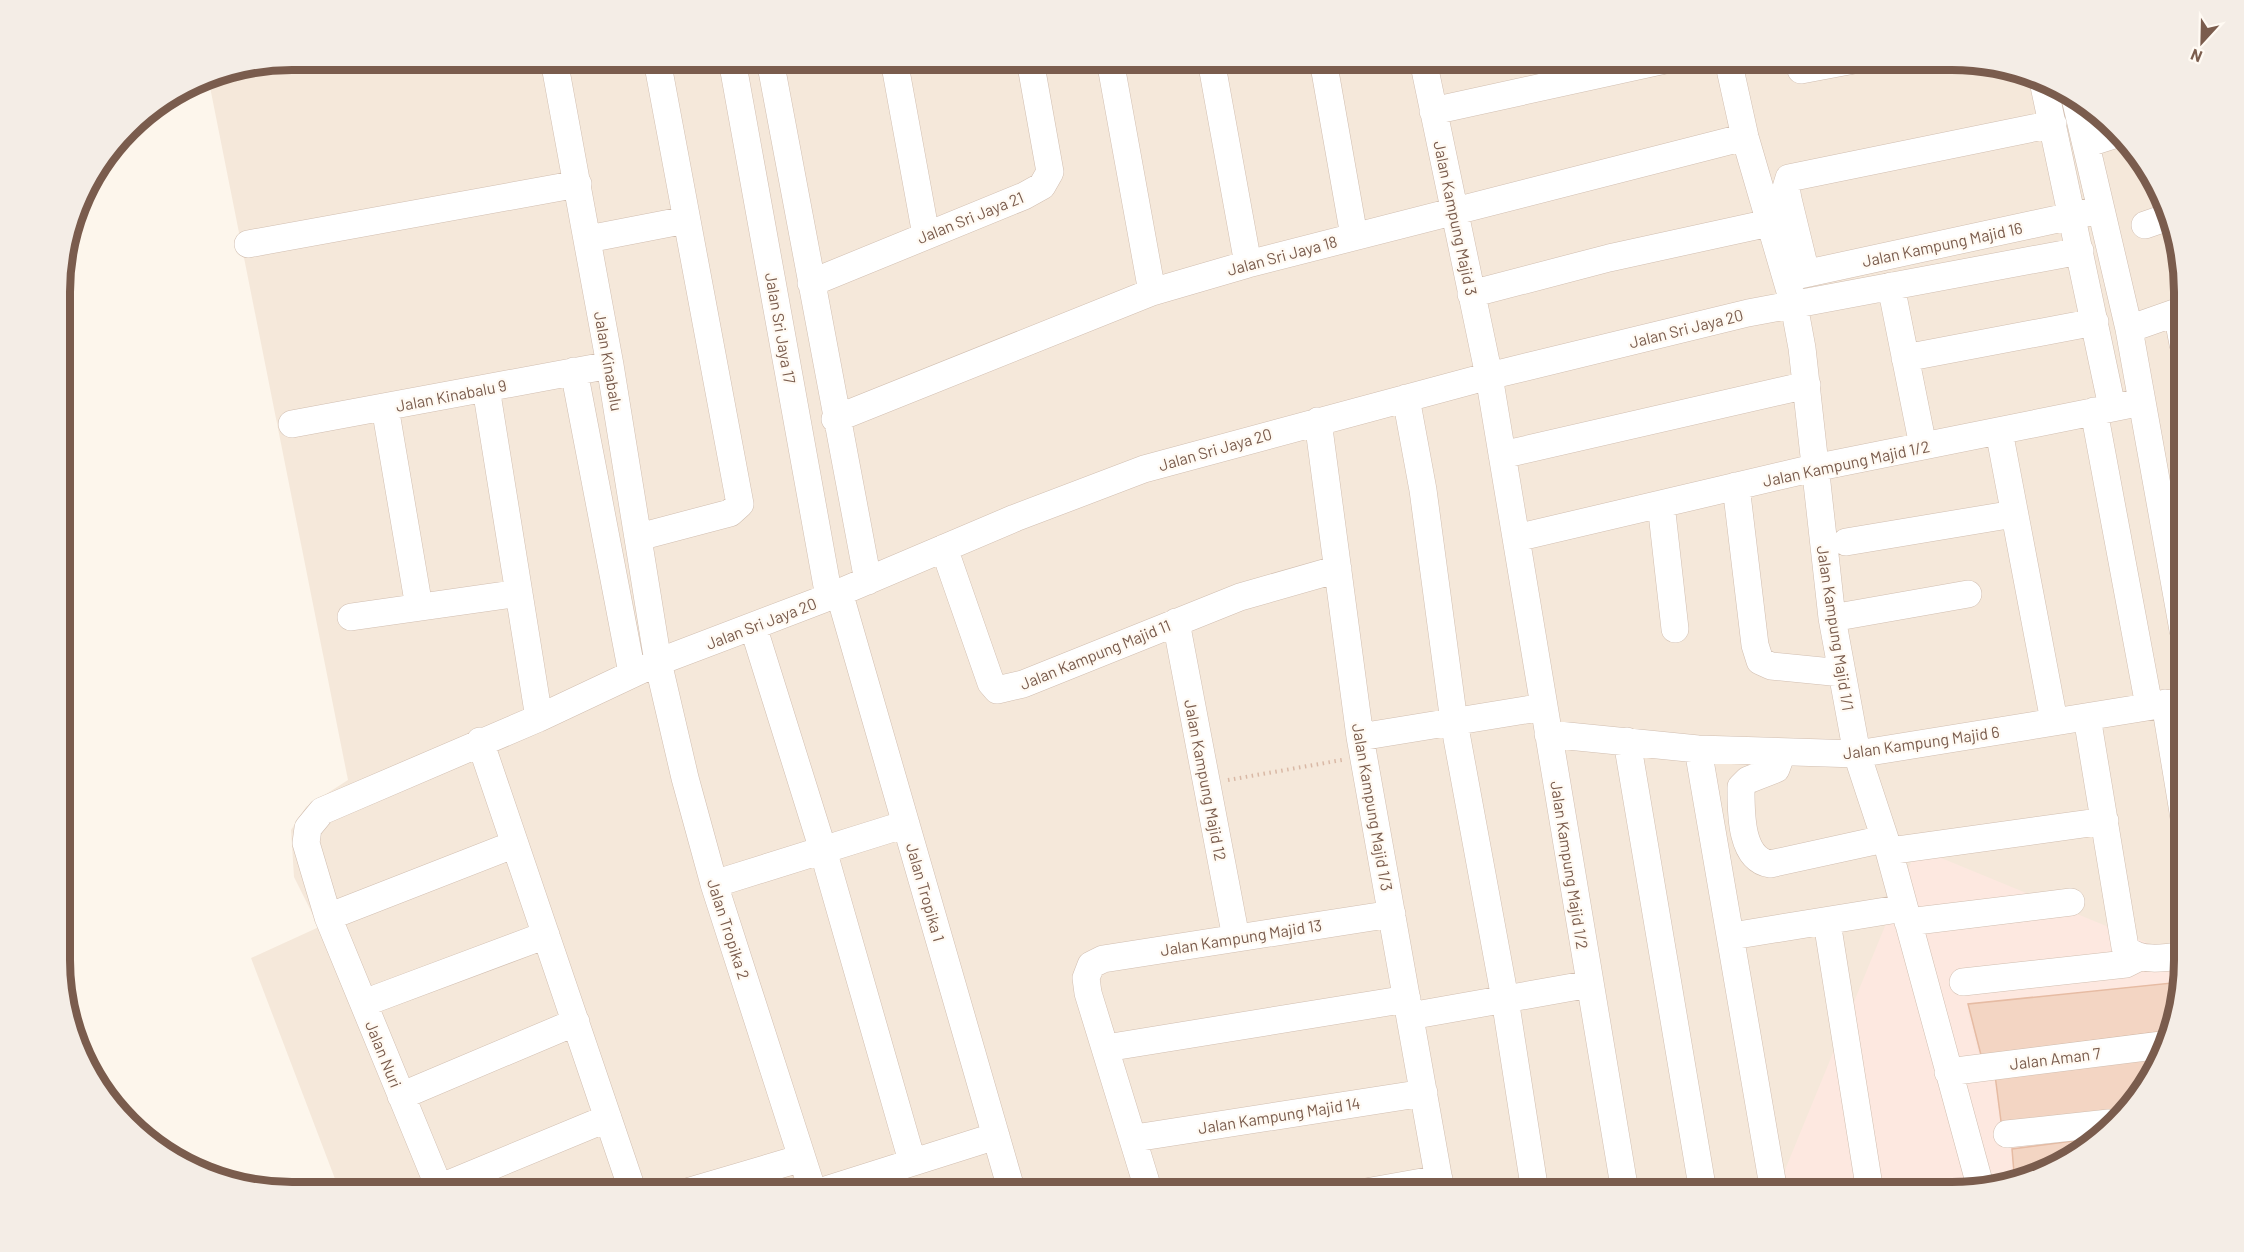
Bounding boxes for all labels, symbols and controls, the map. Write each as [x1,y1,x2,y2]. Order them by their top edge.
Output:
north arrow [2172,12,2232,72]
text: N [2188,46,2205,67]
street label: Jalan Kampung Majid 3 [1430,139,1482,297]
street label: Jalan Sri Jaya 21 [914,187,1026,247]
street label: Jalan Kampung Majid 16 [1860,218,2024,270]
street label: Jalan Sri Jaya 18 [1225,231,1339,279]
street label: Jalan Sri Jaya 17 [762,271,800,386]
street label: Jalan Sri Jaya 20 [1627,305,1745,351]
street label: Jalan Kinabalu [591,310,627,412]
street label: Jalan Kinabalu 9 [394,375,508,415]
street label: Jalan Sri Jaya 20 [1156,424,1274,474]
street label: Jalan Kampung Majid 1/2 [1761,436,1931,490]
street label: Jalan Kampung Majid 1/1 [1814,544,1858,712]
street label: Jalan Sri Jaya 20 [703,593,819,653]
street label: Jalan Kampung Majid 11 [1017,615,1173,693]
street label: Jalan Kampung Majid 12 [1181,698,1231,862]
street label: Jalan Kampung Majid 1/3 [1349,722,1397,892]
street label: Jalan Kampung Majid 6 [1842,722,2000,762]
street label: Jalan Kampung Majid 1/2 [1547,779,1593,951]
street label: Jalan Tropika 1 [903,841,949,943]
street label: Jalan Tropika 2 [704,876,754,982]
street label: Jalan Kampung Majid 13 [1159,915,1323,959]
street label: Jalan Nuri [362,1018,406,1090]
street label: Jalan Aman 7 [2008,1043,2102,1073]
street label: Jalan Kampung Majid 14 [1197,1093,1361,1137]

